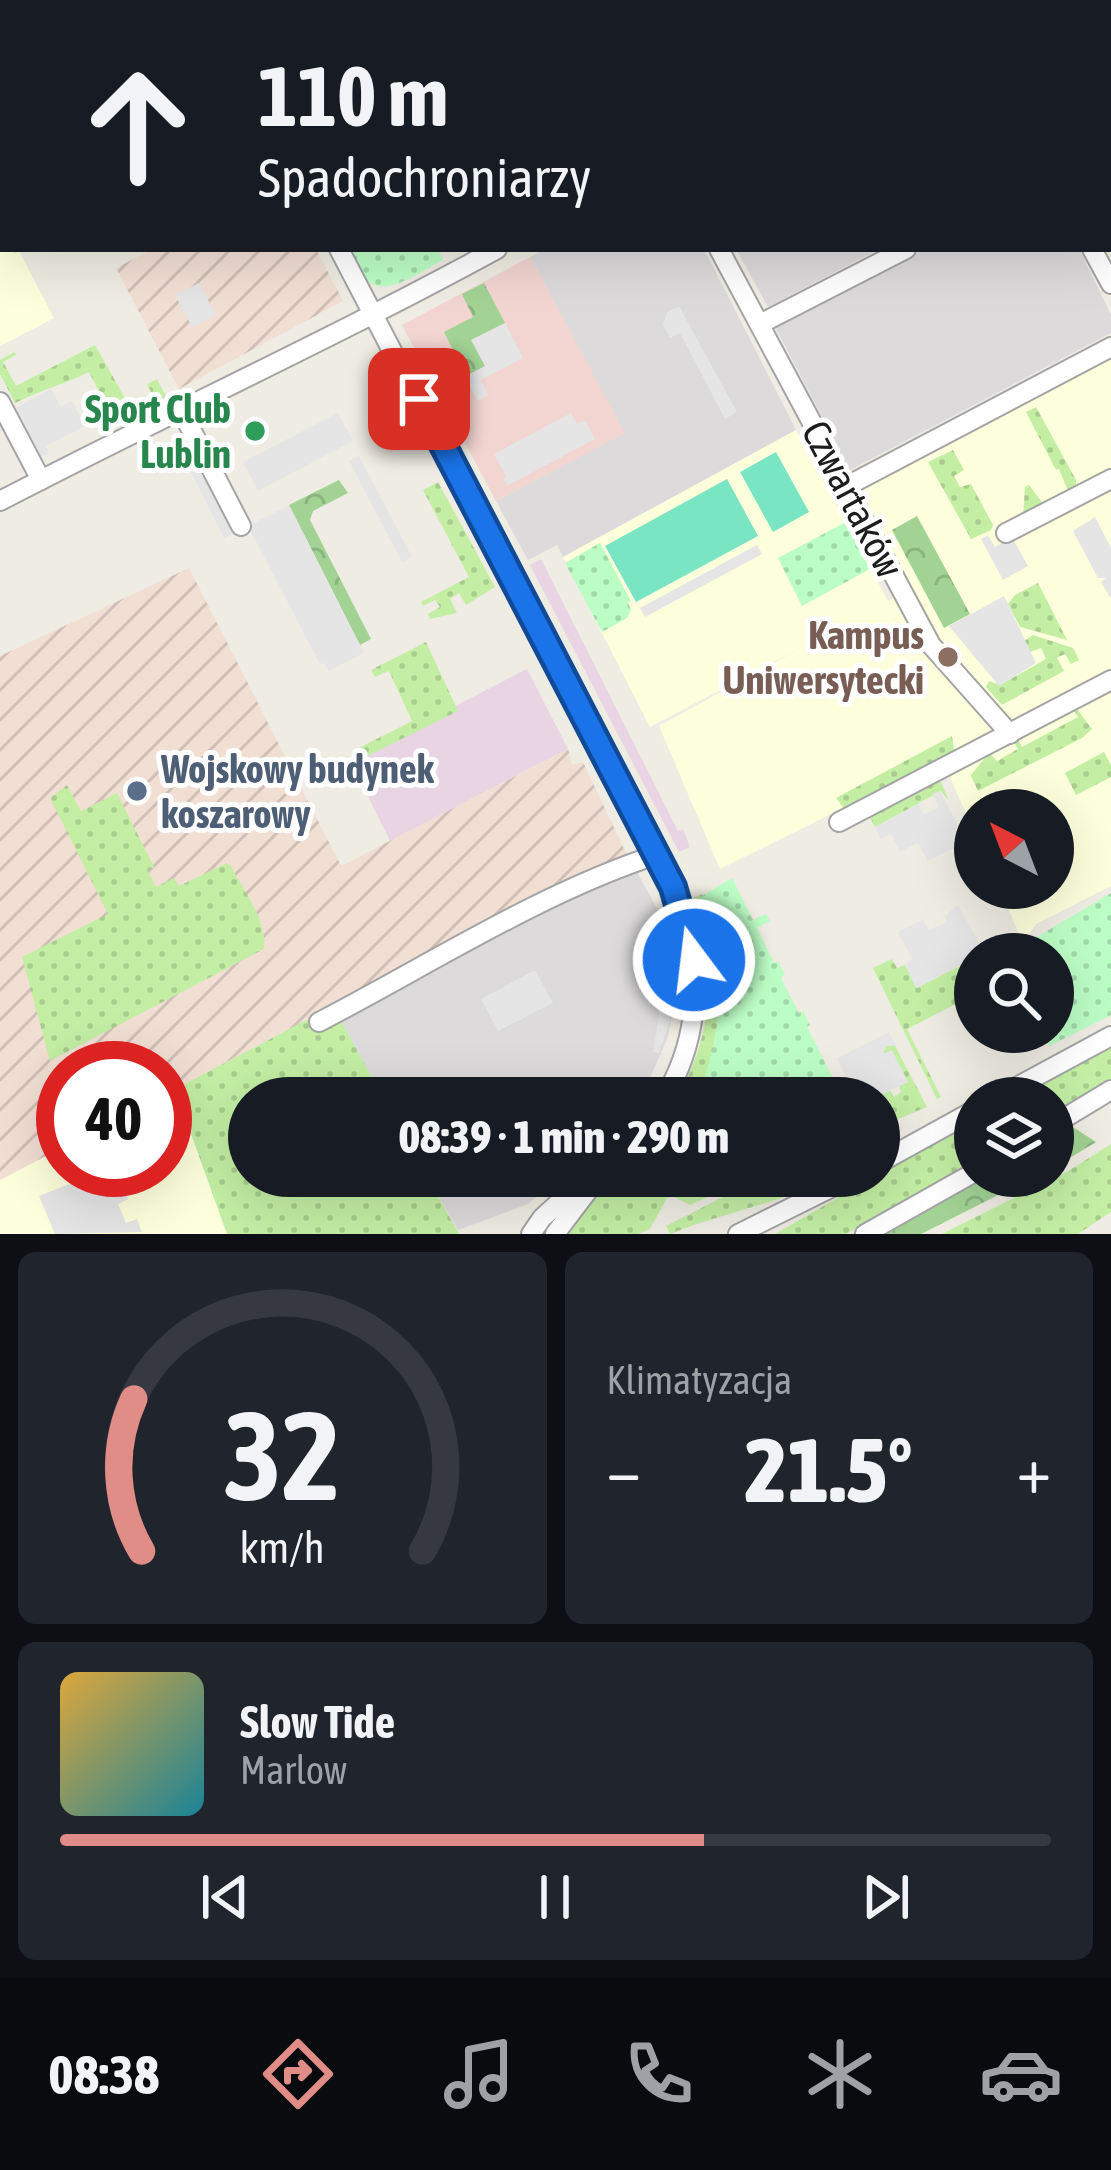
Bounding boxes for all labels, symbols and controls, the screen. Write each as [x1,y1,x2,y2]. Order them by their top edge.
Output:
icon: ahead [60,48,216,204]
text: 110 m [258,48,448,144]
text: Spadochroniarzy [258,147,591,208]
pin [368,348,470,450]
icon: arrive [386,366,452,432]
place label: Sport Club Lublin [85,387,231,476]
street label: Czwartaków [794,413,912,585]
marker: Sport Club Lublin [242,418,268,444]
place label: Kampus Uniwersytecki [722,613,924,702]
marker: Kampus Uniwersytecki [935,644,961,670]
place label: Wojskowy budynek koszarowy [160,747,435,836]
marker: Wojskowy budynek koszarowy [124,778,150,804]
north arrow [954,789,1074,909]
map controls [954,789,1074,1197]
position arrow [631,897,757,1023]
button: search [954,933,1074,1053]
speed limit sign: 40 [36,1041,192,1197]
button: layers [954,1077,1074,1197]
text: 08:39 · 1 min · 290 m [399,1111,729,1163]
text: Klimatyzacja [607,1358,792,1402]
text: 32 [224,1383,341,1526]
text: 21.5° [745,1418,913,1521]
text: − [607,1431,641,1507]
text: + [1017,1431,1051,1507]
text: km/h [240,1523,325,1572]
text: Slow Tide [240,1696,395,1748]
text: Marlow [240,1748,347,1792]
icon: previous [192,1864,258,1930]
icon: pause [522,1864,588,1930]
icon: next [853,1864,919,1930]
icon: directions [256,2032,340,2116]
icon: music [437,2032,521,2116]
icon: phone [617,2032,701,2116]
icon: climate [798,2032,882,2116]
icon: car [979,2032,1063,2116]
text: 08:38 [48,2044,159,2105]

